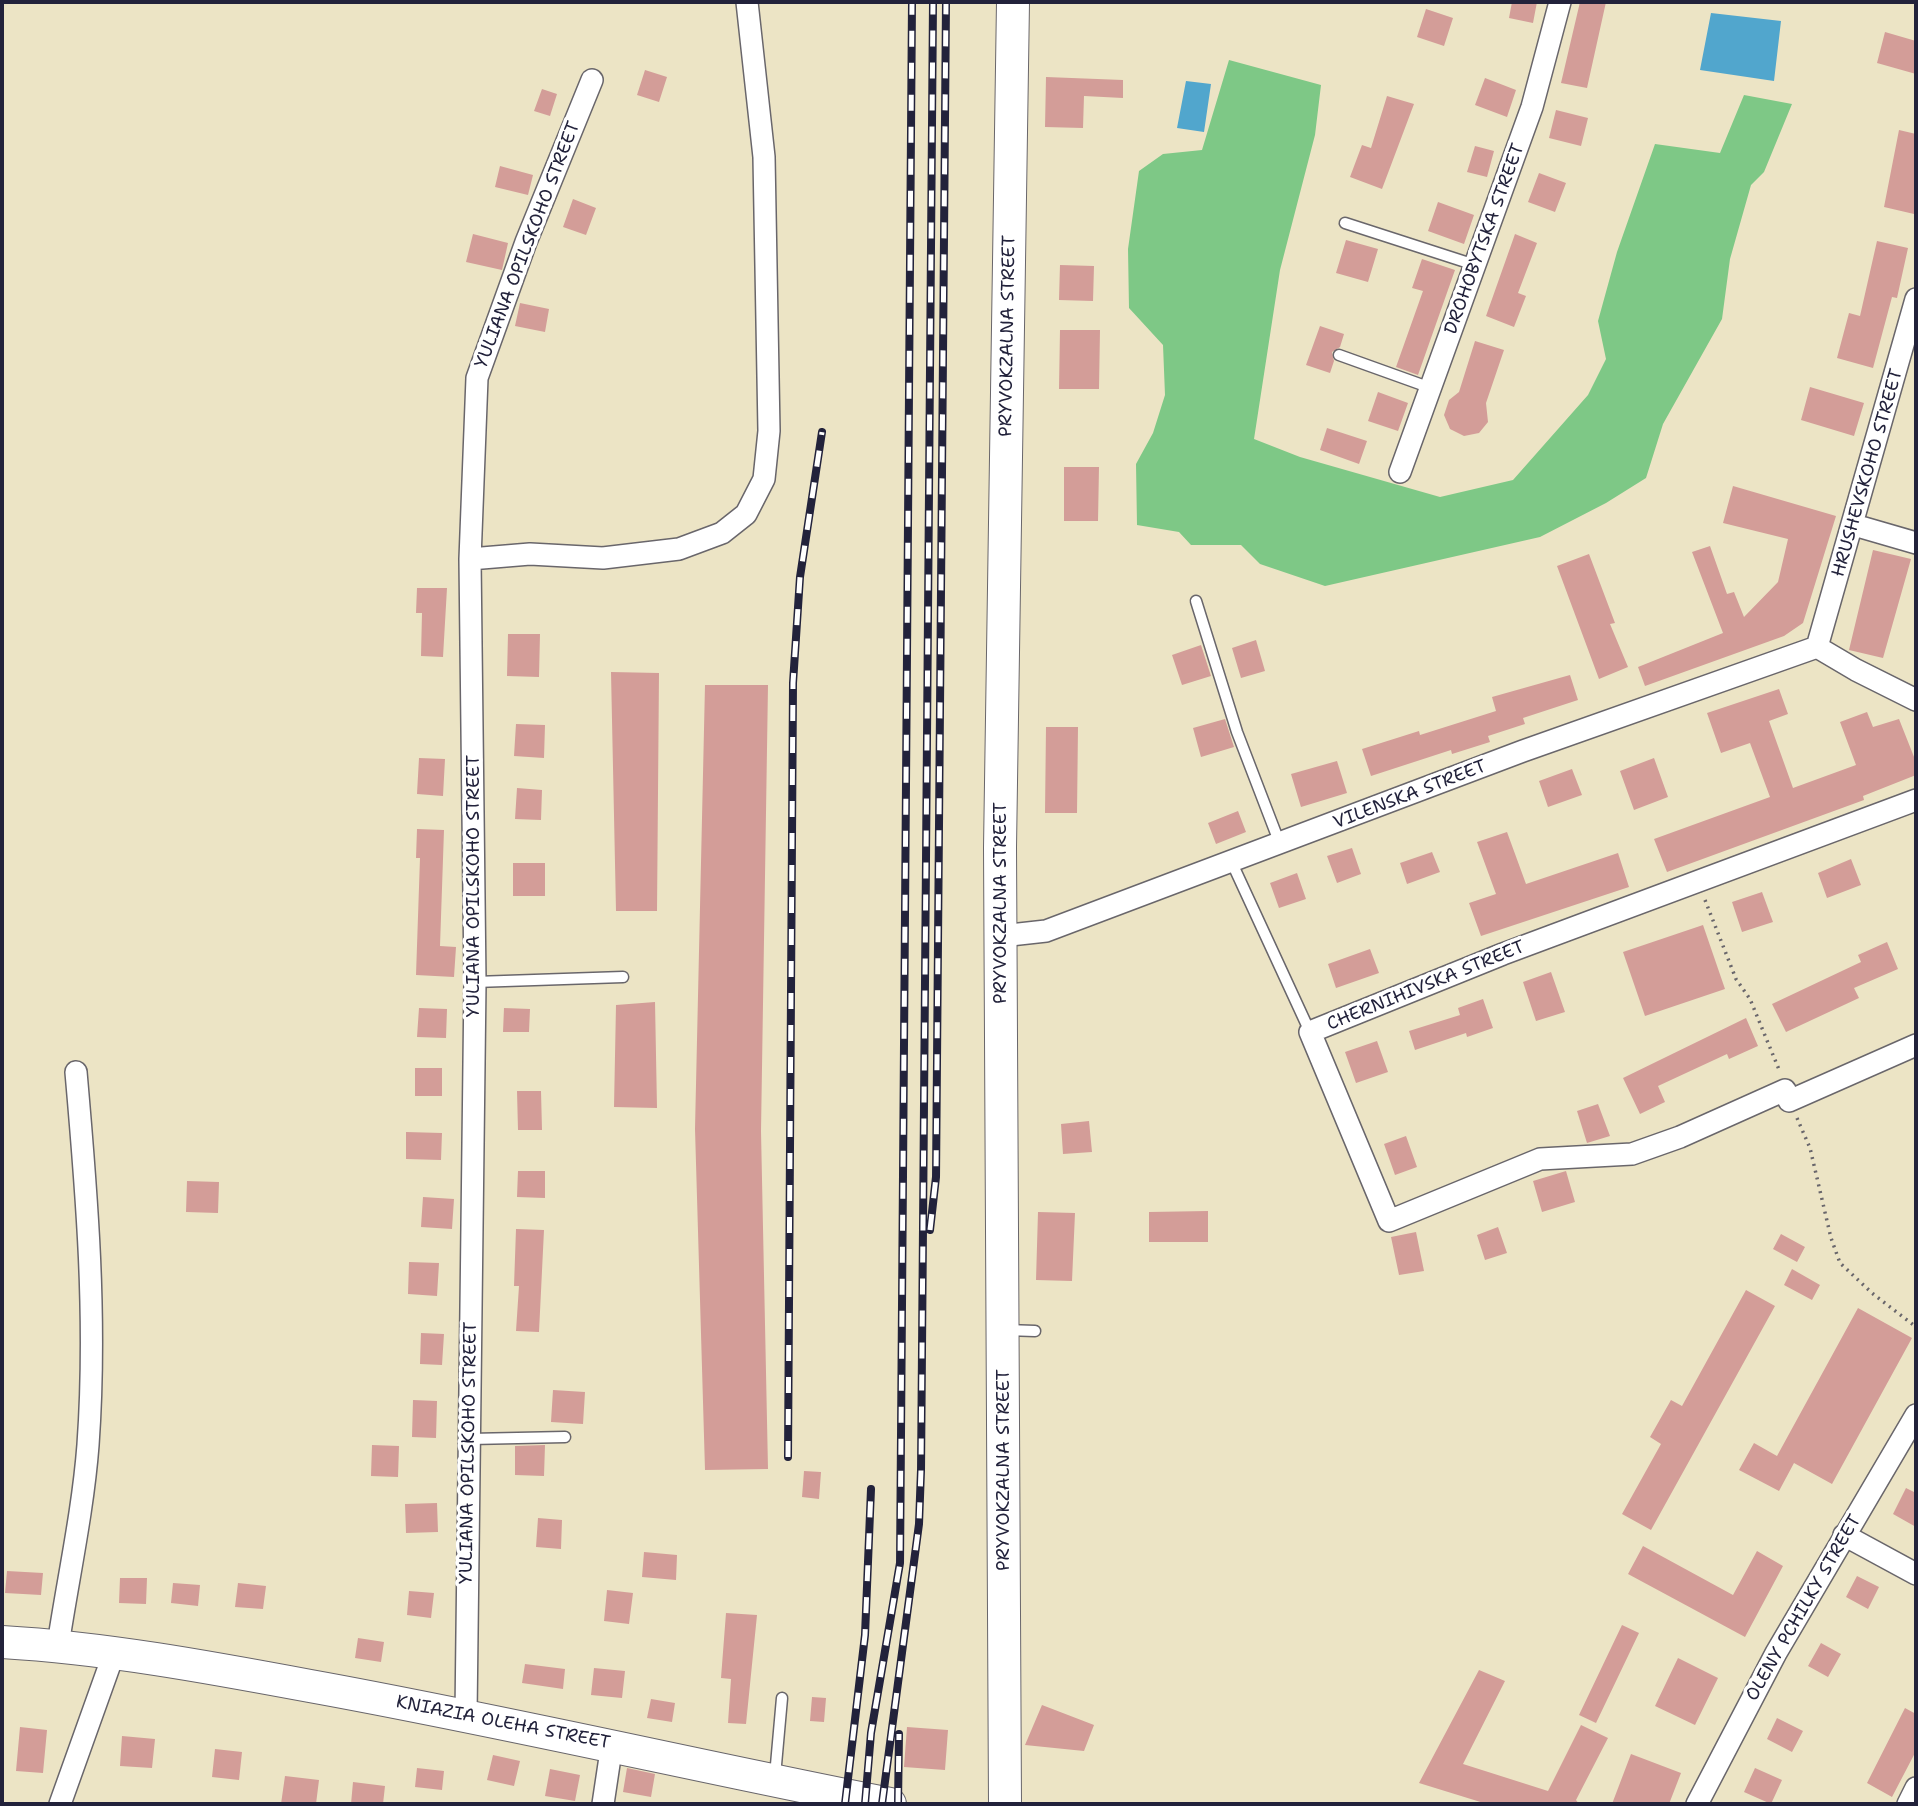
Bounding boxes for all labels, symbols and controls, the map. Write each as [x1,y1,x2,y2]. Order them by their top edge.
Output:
street label: YULIANA OPILSKOHO STREET [471,119,585,371]
street label: DROHOBYTSKA STREET [1440,141,1530,337]
street label: PRYVOKZALNA STREET [995,235,1021,437]
street label: HRUSHEVSKOHO STREET [1828,367,1908,579]
street label: YULIANA OPILSKOHO STREET [463,755,485,1017]
street label: VILENSKA STREET [1331,756,1489,834]
street label: PRYVOKZALNA STREET [990,802,1012,1004]
street label: CHERNIHIVSKA STREET [1324,936,1528,1036]
street label: YULIANA OPILSKOHO STREET [456,1322,482,1584]
street label: PRYVOKZALNA STREET [993,1369,1015,1571]
street label: OLENY PCHILKY STREET [1742,1511,1866,1705]
street label: KNIAZIA OLEHA STREET [394,1692,612,1754]

